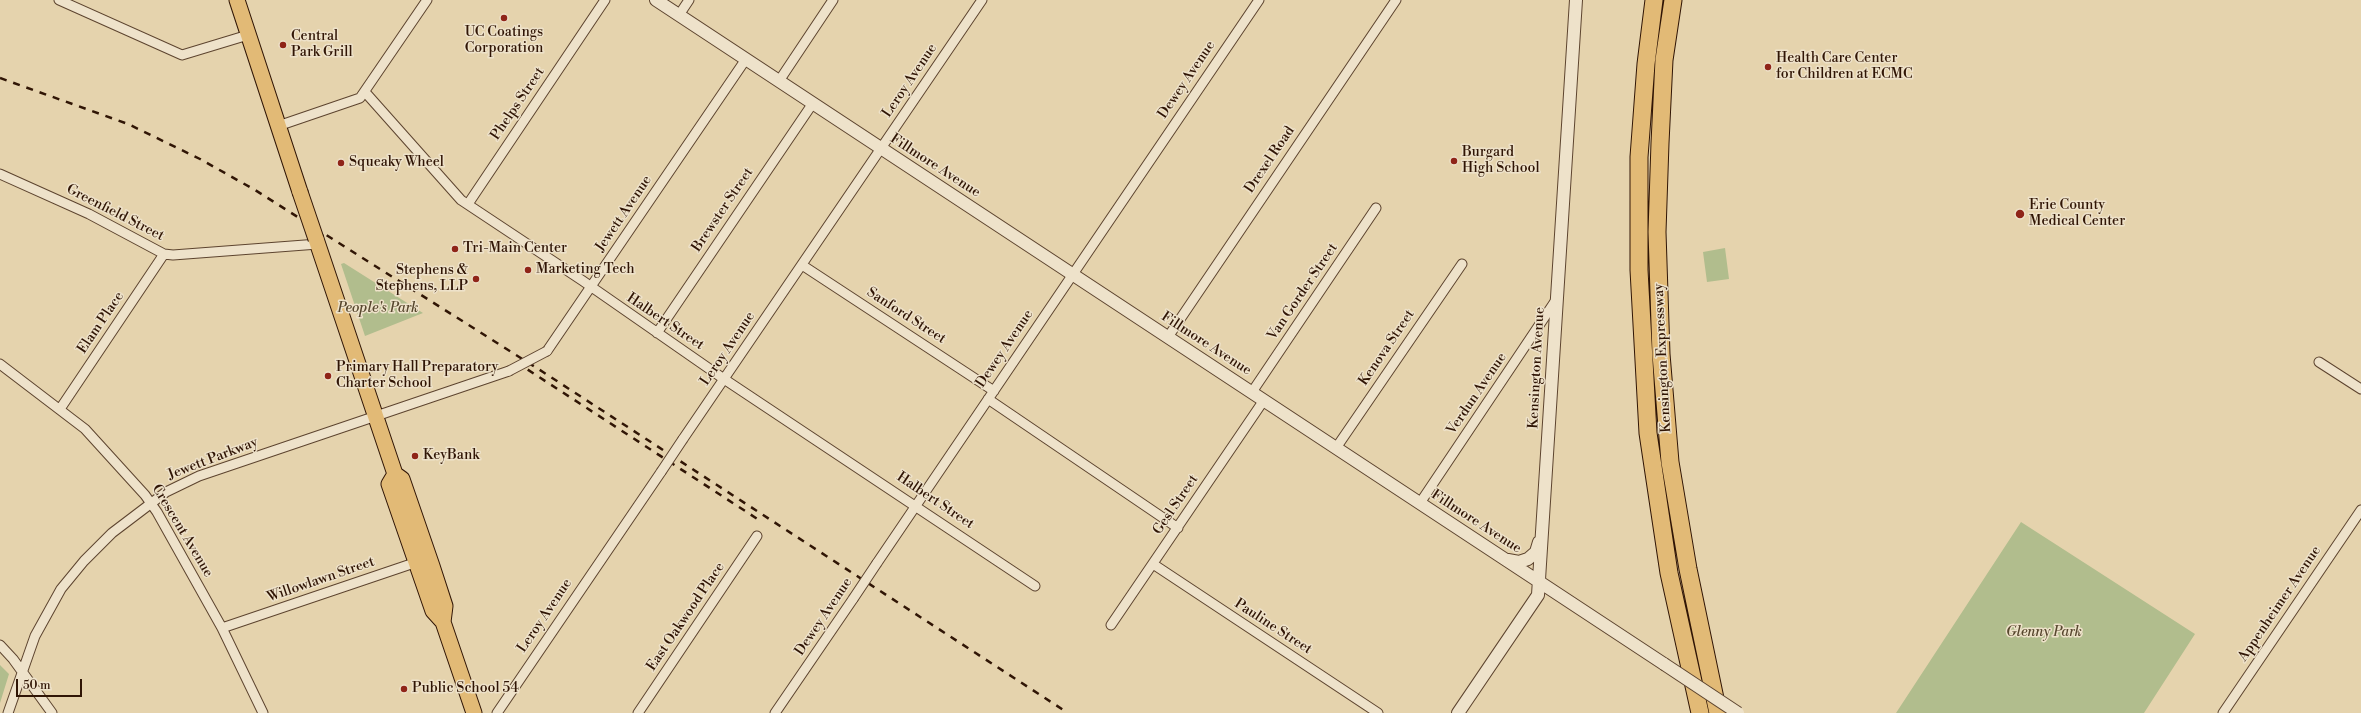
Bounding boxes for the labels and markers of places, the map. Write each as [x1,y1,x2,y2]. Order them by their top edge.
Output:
marker: UC Coatings Corporation [499,13,509,23]
place label: UC Coatings Corporation [465,25,543,58]
place label: Central Park Grill [291,29,353,62]
marker: Central Park Grill [278,40,288,50]
place label: Health Care Center for Children at ECMC [1776,51,1913,84]
marker: Health Care Center for Children at ECMC [1763,62,1773,72]
place label: Burgard High School [1462,145,1540,178]
place label: Squeaky Wheel [349,155,444,171]
marker: Burgard High School [1449,156,1459,166]
marker: Squeaky Wheel [336,158,346,168]
place label: Erie County Medical Center [2029,198,2125,230]
marker: Erie County Medical Center [2014,208,2026,220]
place label: Tri-Main Center [463,241,567,257]
marker: Tri-Main Center [450,244,460,254]
place label: Marketing Tech [536,262,635,278]
place label: Stephens & Stephens, LLP [376,263,468,296]
marker: Marketing Tech [523,265,533,275]
marker: Stephens & Stephens, LLP [471,274,481,284]
place label: Primary Hall Preparatory Charter School [336,360,498,392]
marker: Primary Hall Preparatory Charter School [323,371,333,381]
place label: KeyBank [423,448,480,464]
marker: KeyBank [410,451,420,461]
place label: Public School 54 [412,681,519,697]
marker: Public School 54 [399,684,409,694]

